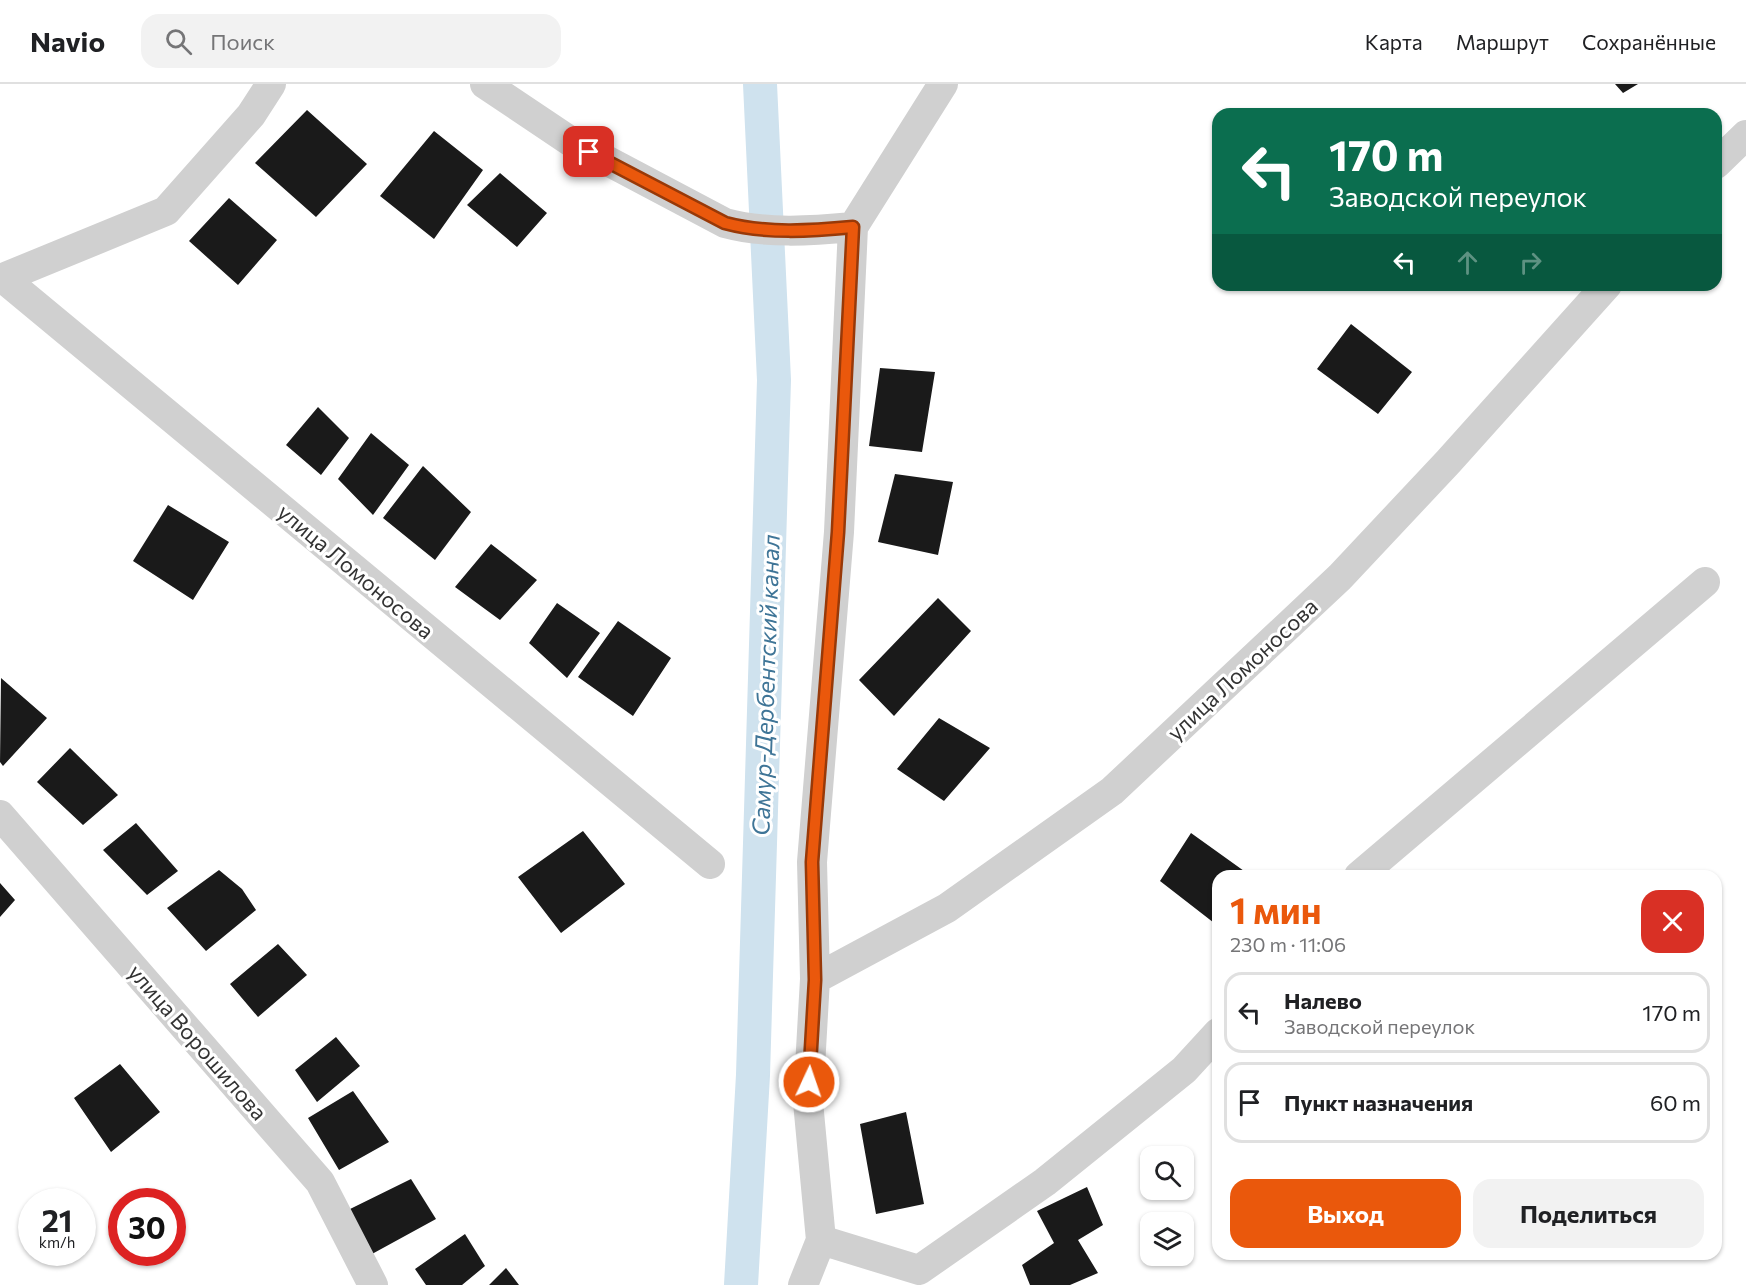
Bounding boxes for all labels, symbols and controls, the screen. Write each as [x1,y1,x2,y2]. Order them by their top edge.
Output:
search box [141,14,561,68]
text: Navio [30,24,105,58]
icon: search [162,25,195,58]
text: Поиск [210,28,275,55]
text: Карта [1365,29,1423,54]
text: Маршрут [1456,29,1549,54]
text: Сохранённые [1582,29,1716,54]
pin [563,126,614,177]
text: 170 m [1329,128,1443,180]
icon: left [1230,132,1308,210]
icon: arrive [572,135,605,168]
text: Заводской переулок [1329,180,1587,213]
icon: left [1388,246,1421,279]
icon: ahead [1451,246,1484,279]
icon: right [1514,246,1547,279]
street label: улица Ломоносова [272,498,440,644]
water label: Самур-Дербентский канал [745,534,785,836]
street label: улица Ломоносова [1161,592,1323,746]
text: 1 мин [1230,887,1322,931]
button: close [1641,890,1704,953]
text: 230 m · 11:06 [1230,932,1346,956]
street label: улица Ворошилова [123,959,273,1125]
text: Налево [1284,987,1362,1014]
icon: left [1233,996,1266,1029]
text: 170 m [1642,999,1701,1026]
text: Заводской переулок [1284,1014,1475,1038]
position arrow [777,1050,841,1114]
icon: arrive [1233,1086,1266,1119]
text: Пункт назначения [1284,1089,1473,1116]
text: 60 m [1650,1089,1701,1116]
map controls [1140,1146,1194,1266]
button: search [1140,1146,1194,1200]
button: Выход [1230,1179,1461,1248]
button: Поделиться [1473,1179,1704,1248]
speed limit sign: 30 [108,1188,186,1266]
text: 21 [42,1201,72,1238]
button: layers [1140,1212,1194,1266]
text: km/h [39,1233,75,1251]

